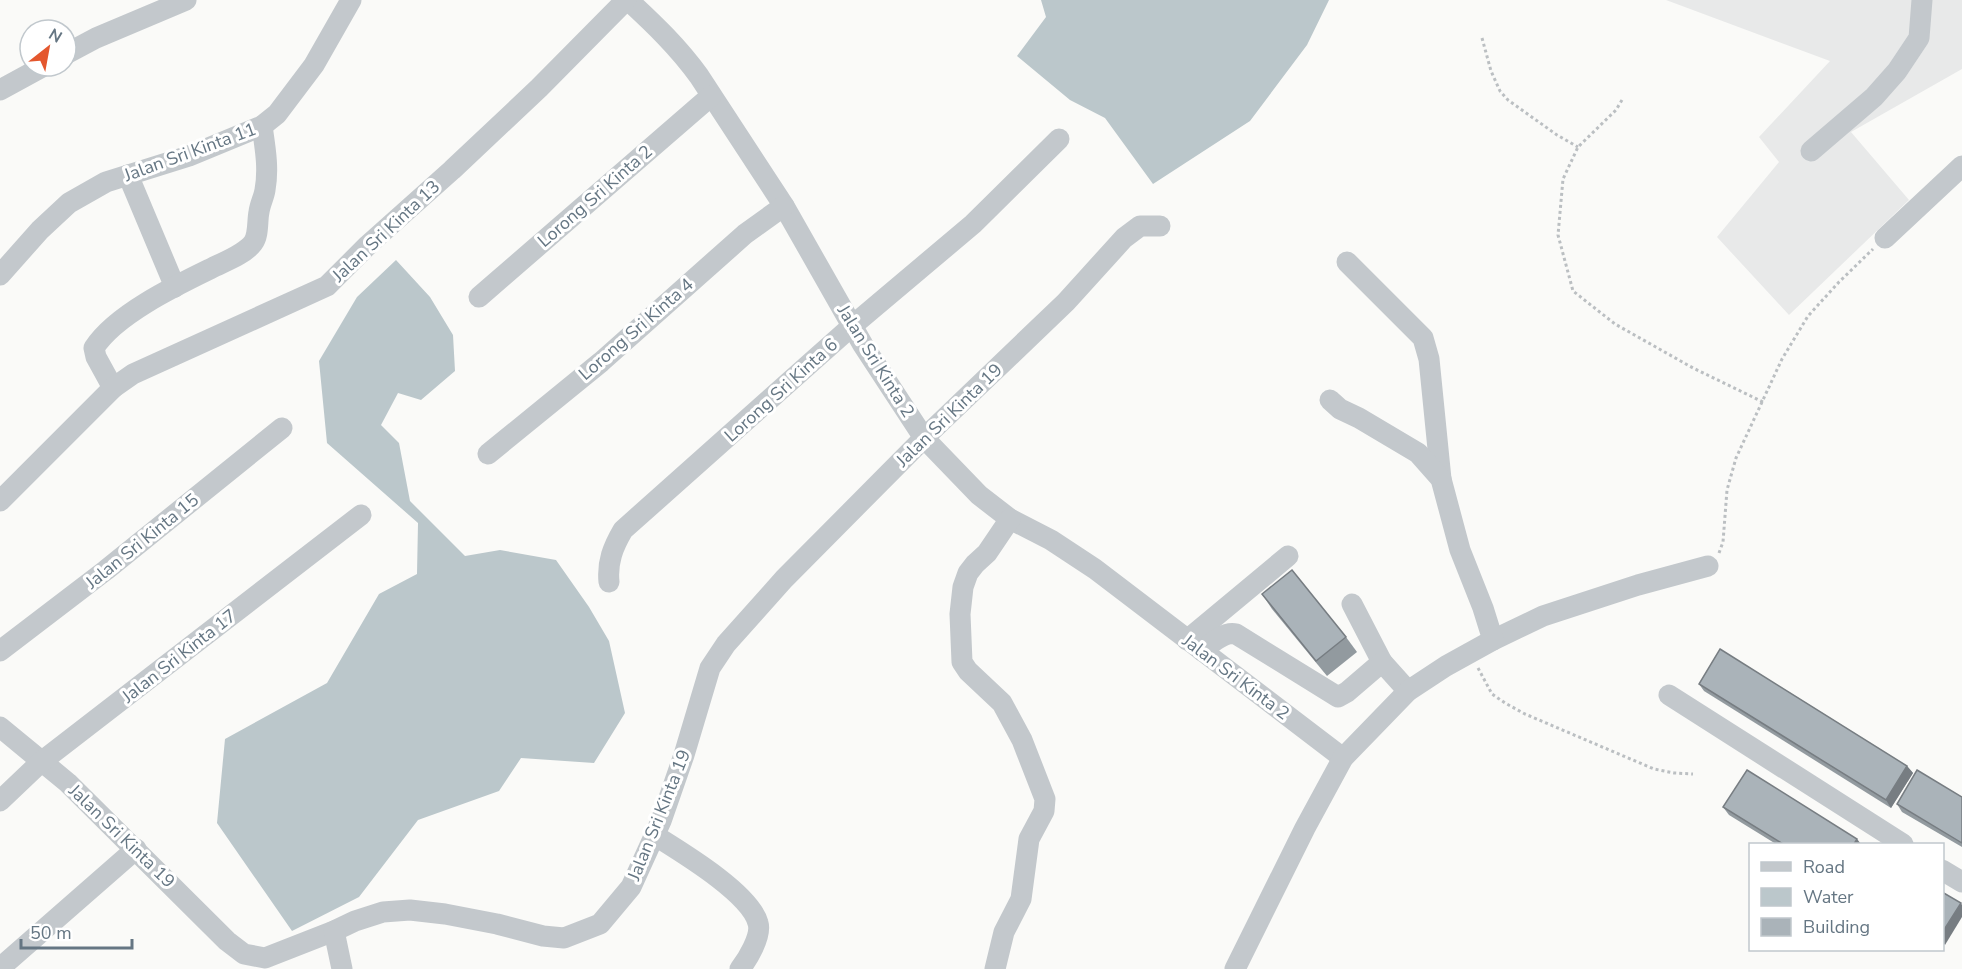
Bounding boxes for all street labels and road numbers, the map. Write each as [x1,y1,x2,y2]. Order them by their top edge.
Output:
street label: Jalan Sri Kinta 11 [120,117,259,187]
street label: Lorong Sri Kinta 2 [533,139,657,253]
street label: Jalan Sri Kinta 13 [326,175,445,288]
street label: Lorong Sri Kinta 4 [574,272,699,386]
street label: Jalan Sri Kinta 2 [831,299,920,422]
street label: Lorong Sri Kinta 6 [719,333,843,447]
street label: Jalan Sri Kinta 19 [890,358,1007,473]
street label: Jalan Sri Kinta 15 [80,488,204,595]
street label: Jalan Sri Kinta 17 [116,604,241,709]
street label: Jalan Sri Kinta 2 [1177,628,1294,725]
street label: Jalan Sri Kinta 19 [621,746,696,885]
street label: Jalan Sri Kinta 19 [63,778,180,893]

